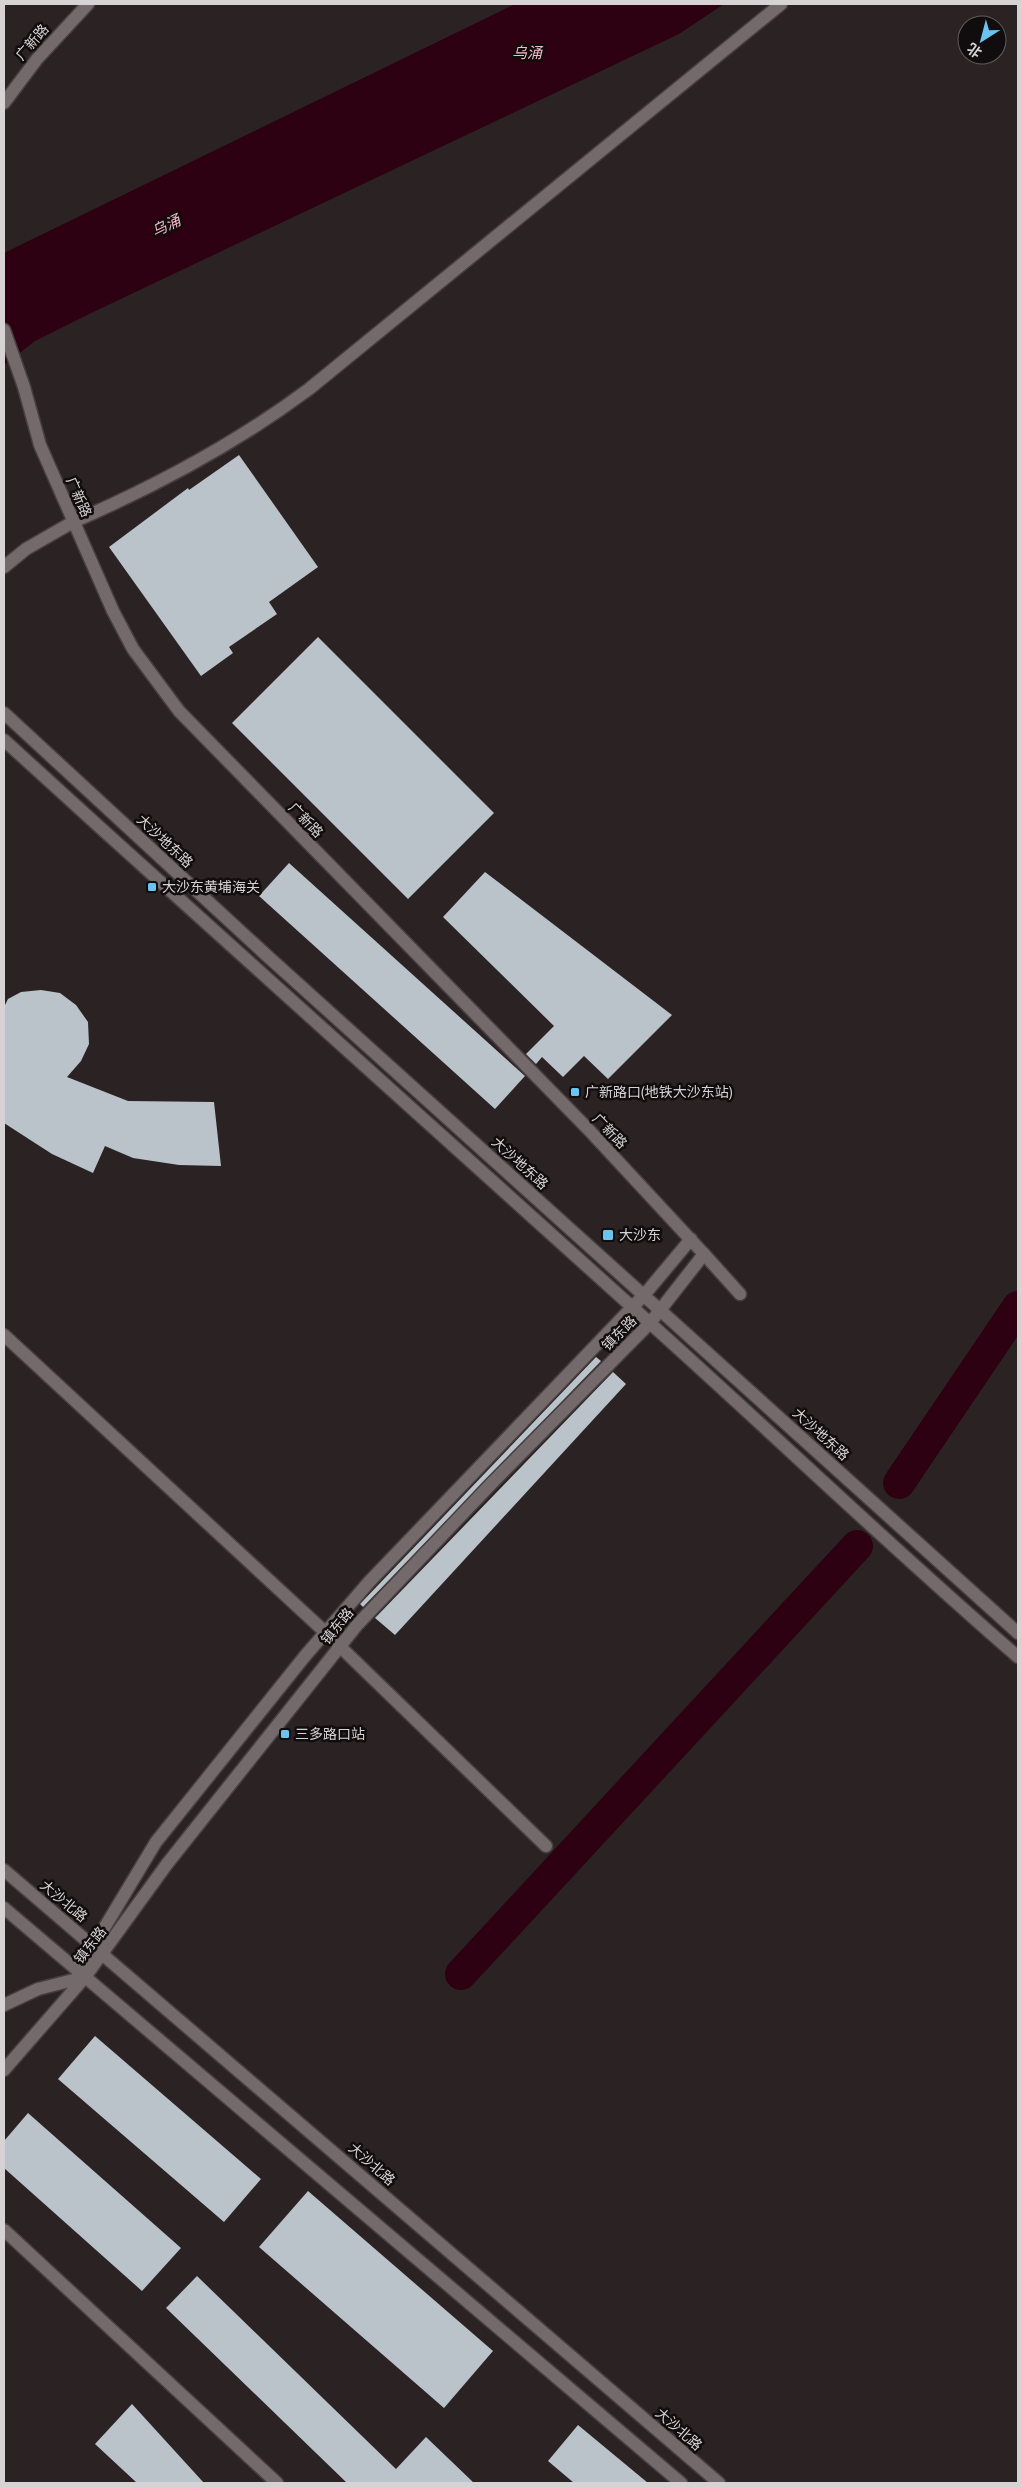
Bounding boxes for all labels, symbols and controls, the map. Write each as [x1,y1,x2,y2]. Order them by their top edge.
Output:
north arrow [957,15,1007,65]
street label: 广新路 [11,20,53,64]
text: 北 [963,39,985,62]
water label: 乌涌 [512,42,544,63]
water label: 乌涌 [148,209,186,242]
street label: 广新路 [62,474,96,520]
street label: 广新路 [285,799,327,841]
street label: 大沙地东路 [133,811,197,871]
place label: 大沙东黄埔海关 [162,878,260,896]
marker: 大沙东黄埔海关 [146,881,158,893]
place label: 广新路口(地铁大沙东站) [585,1083,733,1101]
marker: 广新路口(地铁大沙东站) [569,1086,581,1098]
street label: 广新路 [589,1110,631,1152]
street label: 大沙地东路 [488,1133,552,1193]
place label: 大沙东 [619,1226,661,1244]
marker: 大沙东 [601,1228,615,1242]
street label: 镇东路 [598,1312,640,1354]
street label: 大沙地东路 [789,1404,853,1464]
street label: 镇东路 [317,1604,357,1648]
place label: 三多路口站 [295,1725,365,1743]
marker: 三多路口站 [279,1728,291,1740]
street label: 大沙北路 [37,1876,91,1926]
street label: 镇东路 [70,1923,110,1967]
street label: 大沙北路 [345,2139,399,2189]
street label: 大沙北路 [652,2404,706,2454]

